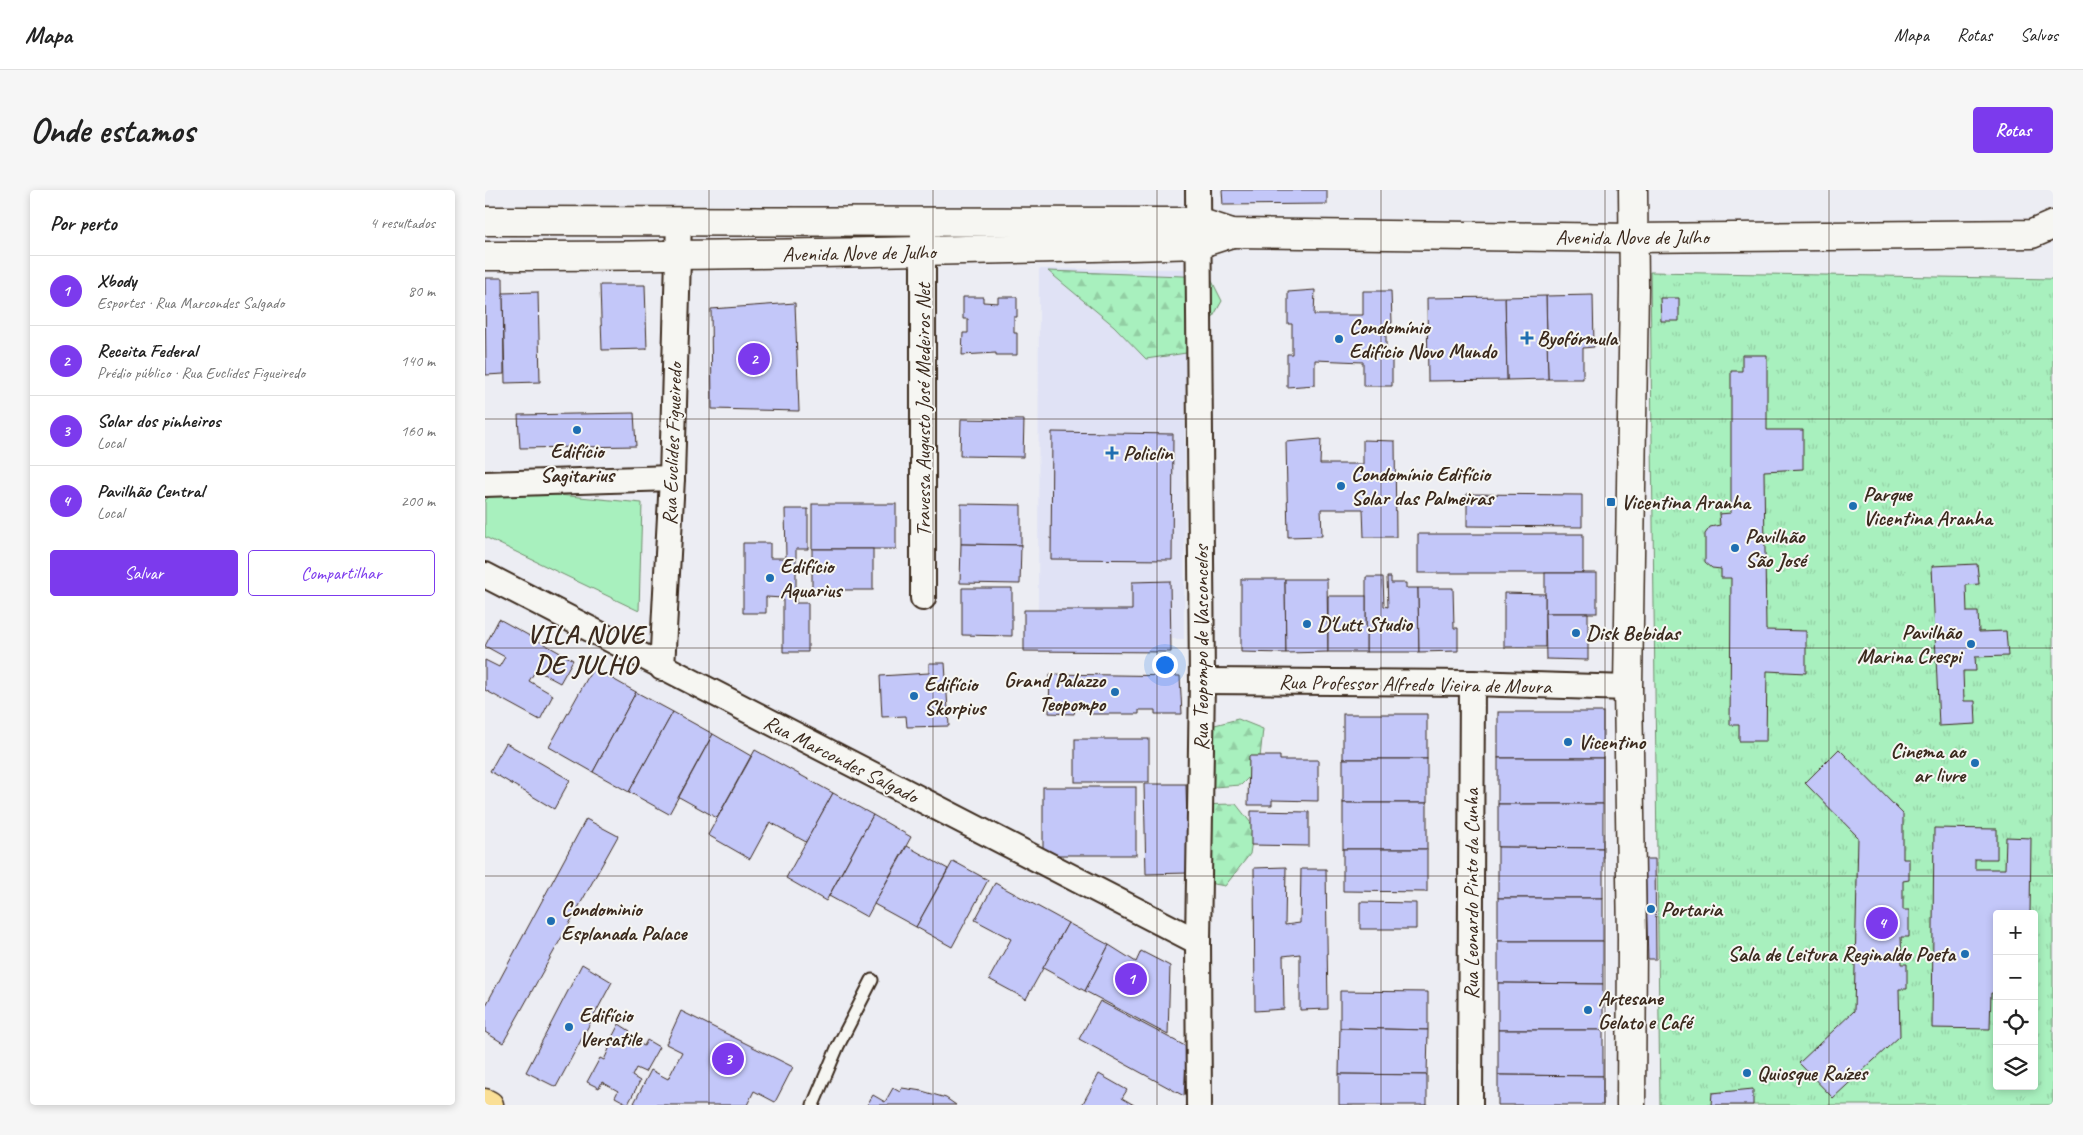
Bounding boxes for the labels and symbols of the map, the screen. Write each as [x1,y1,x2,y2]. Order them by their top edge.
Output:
street label: Avenida Nove de Julho [1555,224,1711,250]
street label: Avenida Nove de Julho [782,239,938,267]
street label: Travessa Augusto José Medeiros Net [910,281,936,537]
place label: Condomínio Edifício Novo Mundo [1349,314,1498,364]
place label: Byofórmula [1537,325,1618,351]
marker: Byofórmula [1521,332,1533,344]
marker: Condomínio Edifício Novo Mundo [1333,333,1345,345]
pin: 2 [738,340,770,378]
street label: Rua Euclides Figueiredo [656,360,688,526]
marker: Edifício Sagitarius [571,424,583,436]
place label: Edifício Sagitarius [540,438,617,488]
place label: Policlin [1123,440,1174,466]
marker: Policlin [1105,446,1119,460]
place label: Condomínio Edifício Solar das Palmeiras [1351,461,1495,511]
marker: Condomínio Edifício Solar das Palmeiras [1335,480,1347,492]
place label: Parque Vicentina Aranha [1863,481,1994,531]
place label: Vicentina Aranha [1621,489,1752,515]
marker: Vicentina Aranha [1605,496,1617,508]
marker: Parque Vicentina Aranha [1847,500,1859,512]
place label: Pavilhão São José [1745,523,1809,573]
marker: Pavilhão São José [1729,542,1741,554]
street label: Rua Teopompo de Vasconcelos [1188,543,1214,751]
place label: Edifício Aquarius [780,553,844,603]
marker: Edifício Aquarius [764,572,776,584]
place label: D'Lutt Studio [1317,611,1413,637]
district label: VILA NOVE DE JULHO [527,618,648,681]
marker: D'Lutt Studio [1301,618,1313,630]
place label: Pavilhão Marina Crespi [1857,619,1964,669]
place label: Disk Bebidas [1586,620,1682,646]
marker: Disk Bebidas [1570,627,1582,639]
marker: Pavilhão Marina Crespi [1965,638,1977,650]
your location [1152,652,1178,678]
place label: Grand Palazzo Teopompo [1004,667,1106,717]
street label: Rua Professor Alfredo Vieira de Moura [1279,669,1553,699]
place label: Edifício Skorpius [924,671,988,721]
marker: Grand Palazzo Teopompo [1109,686,1121,698]
marker: Edifício Skorpius [908,690,920,702]
street label: Rua Marcondes Salgado [760,709,925,810]
place label: Vicentino [1578,729,1646,755]
marker: Vicentino [1562,736,1574,748]
place label: Cinema ao ar livre [1891,738,1967,788]
marker: Cinema ao ar livre [1969,757,1981,769]
street label: Rua Leonardo Pinto da Cunha [1458,787,1484,999]
place label: Condominio Esplanada Palace [561,896,689,946]
place label: Portaria [1661,896,1724,922]
marker: Portaria [1645,903,1657,915]
pin: 4 [1866,904,1898,942]
marker: Condominio Esplanada Palace [545,915,557,927]
place label: Sala de Leitura Reginaldo Poeta [1728,941,1956,967]
marker: Sala de Leitura Reginaldo Poeta [1959,948,1971,960]
pin: 1 [1115,960,1147,998]
place label: Artesane Gelato e Café [1598,985,1695,1035]
place label: Edifício Versatile [579,1002,643,1052]
marker: Artesane Gelato e Café [1582,1004,1594,1016]
marker: Edifício Versatile [563,1021,575,1033]
pin: 3 [712,1040,744,1078]
place label: Quiosque Raízes [1757,1060,1870,1086]
marker: Quiosque Raízes [1741,1067,1753,1079]

